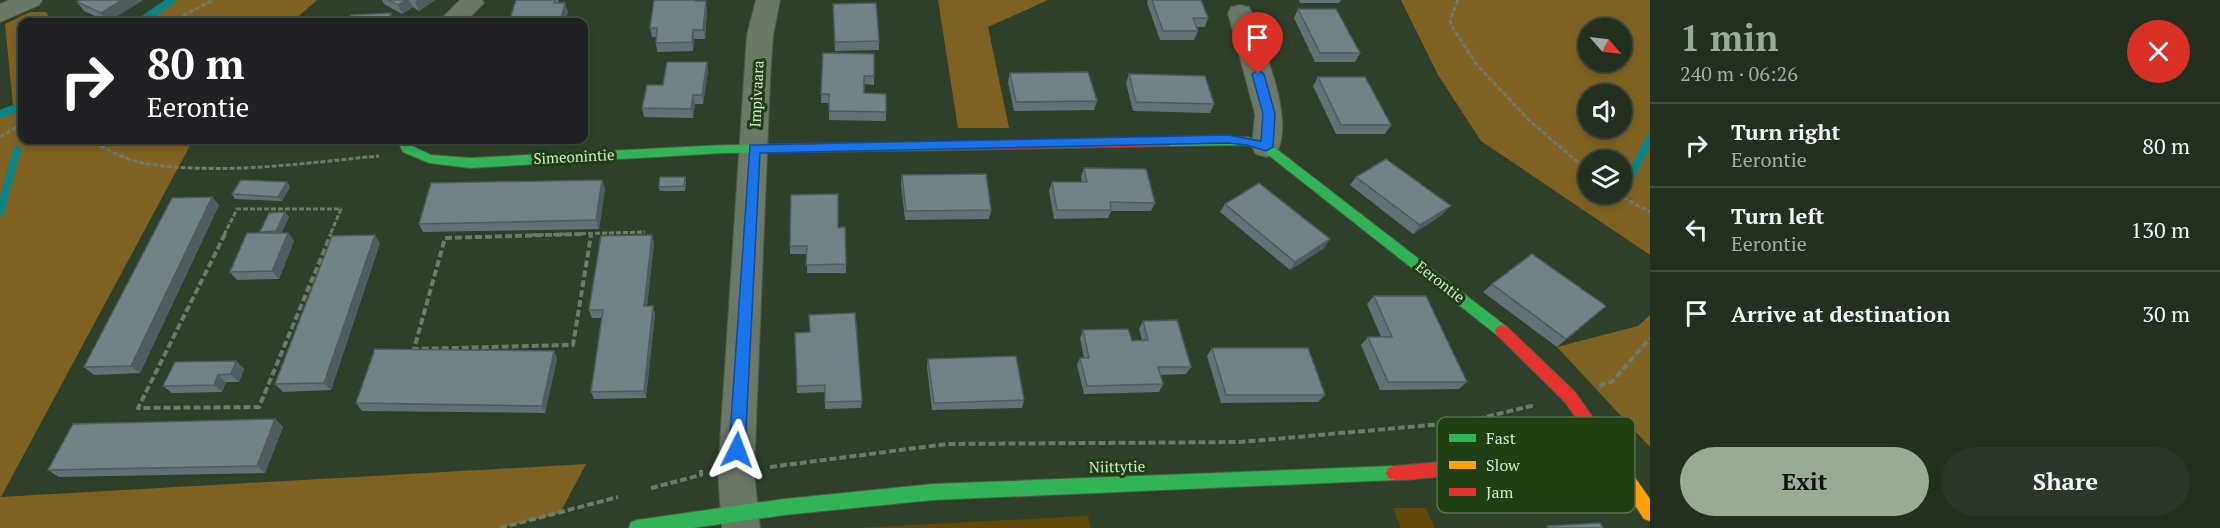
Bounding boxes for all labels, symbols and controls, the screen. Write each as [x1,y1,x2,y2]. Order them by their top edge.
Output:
pin [1232,12,1283,74]
text: 1 min [1680,14,1778,61]
north arrow [1578,18,1632,72]
map controls [1578,18,1632,204]
button: close [2127,20,2190,83]
icon: arrive [1241,21,1274,54]
text: 80 m [147,35,245,91]
icon: right [48,42,126,120]
street label: Impivaara [744,59,768,128]
text: 240 m · 06:26 [1680,60,1798,87]
button: sound [1578,84,1632,138]
text: Eerontie [147,89,249,125]
text: Turn right [1731,117,1840,146]
icon: right [1680,129,1713,162]
text: 80 m [2142,131,2190,160]
street label: Simeonintie [533,144,615,168]
text: Eerontie [1731,146,1807,173]
button: layers [1578,150,1632,204]
text: Turn left [1731,201,1824,230]
icon: left [1680,213,1713,246]
text: 130 m [2130,215,2190,244]
text: Eerontie [1731,230,1807,257]
street label: Eerontie [1412,256,1469,307]
icon: arrive [1680,297,1713,330]
text: Arrive at destination [1731,299,1950,328]
text: 30 m [2142,299,2190,328]
legend [1437,417,1635,513]
position arrow [705,418,769,482]
text: Fast [1486,427,1516,449]
button: Exit [1680,447,1929,516]
button: Share [1941,447,2190,516]
text: Slow [1486,454,1520,476]
street label: Niittytie [1089,456,1145,476]
text: Jam [1486,481,1514,503]

